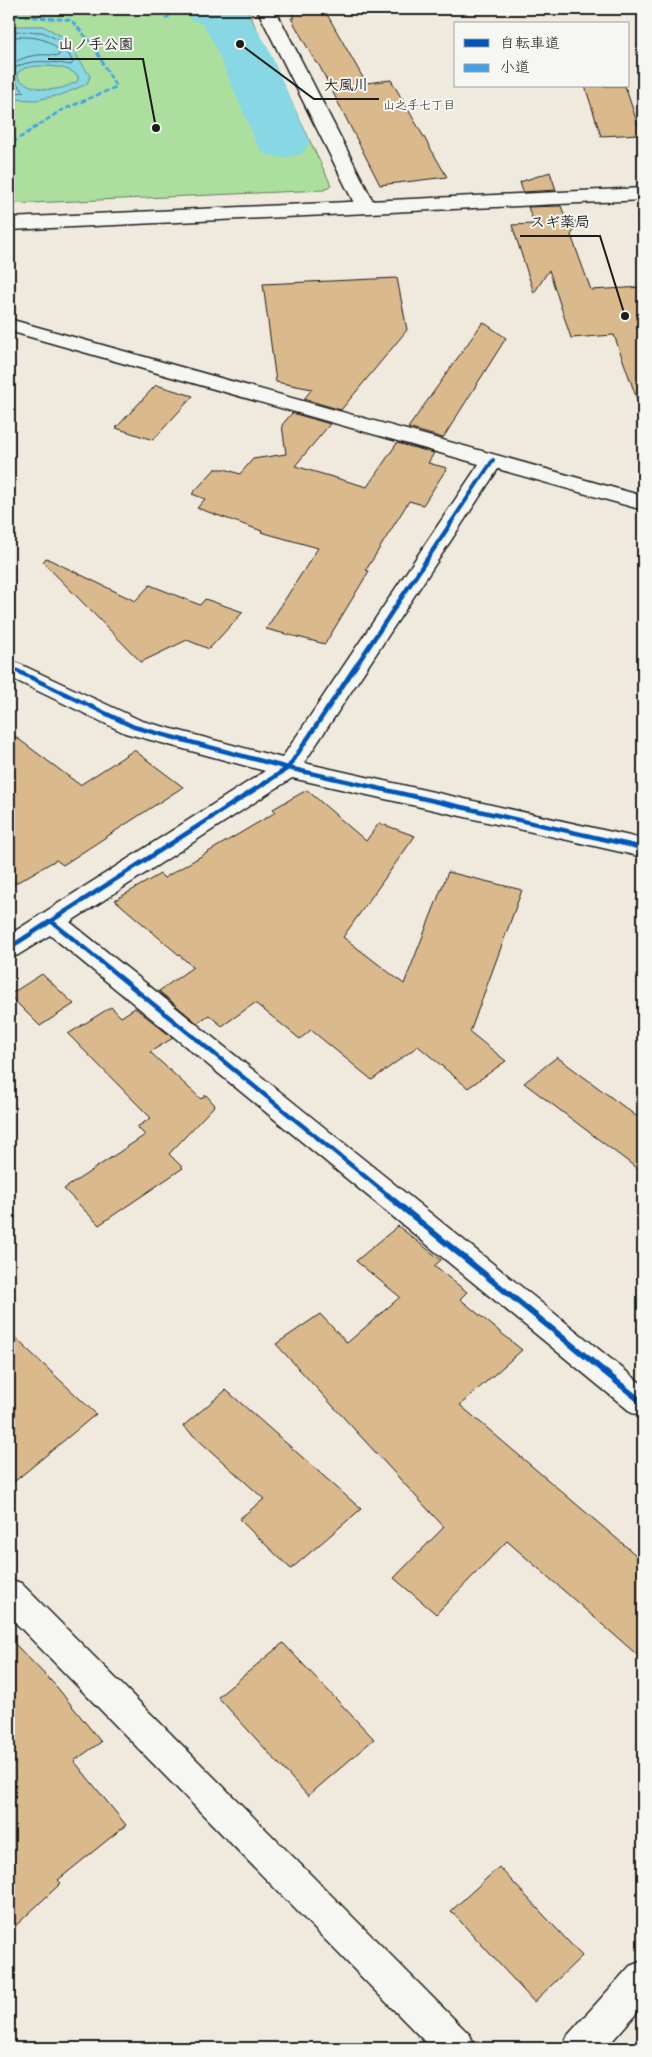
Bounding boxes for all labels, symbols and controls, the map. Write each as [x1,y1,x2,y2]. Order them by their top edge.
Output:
legend [454,22,630,88]
callout: 山ノ手公園 [48,29,143,59]
text: 自転車道 [500,30,560,53]
text: 山ノ手公園 [58,31,134,54]
text: 小道 [500,54,530,77]
callout: 大風川 [314,69,379,99]
text: 大風川 [323,72,369,95]
district label: 山之手七丁目 [383,95,455,113]
callout: スギ薬局 [520,206,600,236]
text: スギ薬局 [530,209,590,232]

